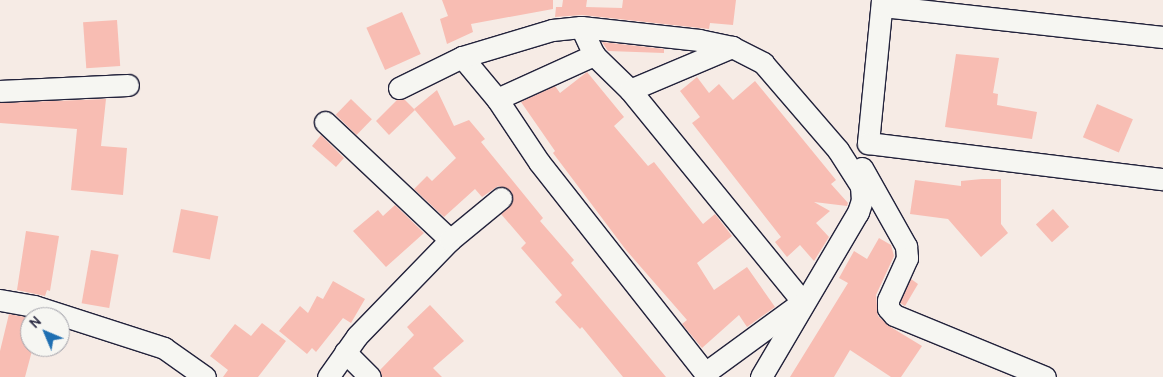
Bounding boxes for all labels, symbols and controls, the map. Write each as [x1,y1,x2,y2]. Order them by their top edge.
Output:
north arrow [20,307,70,357]
text: N [25,312,45,332]

